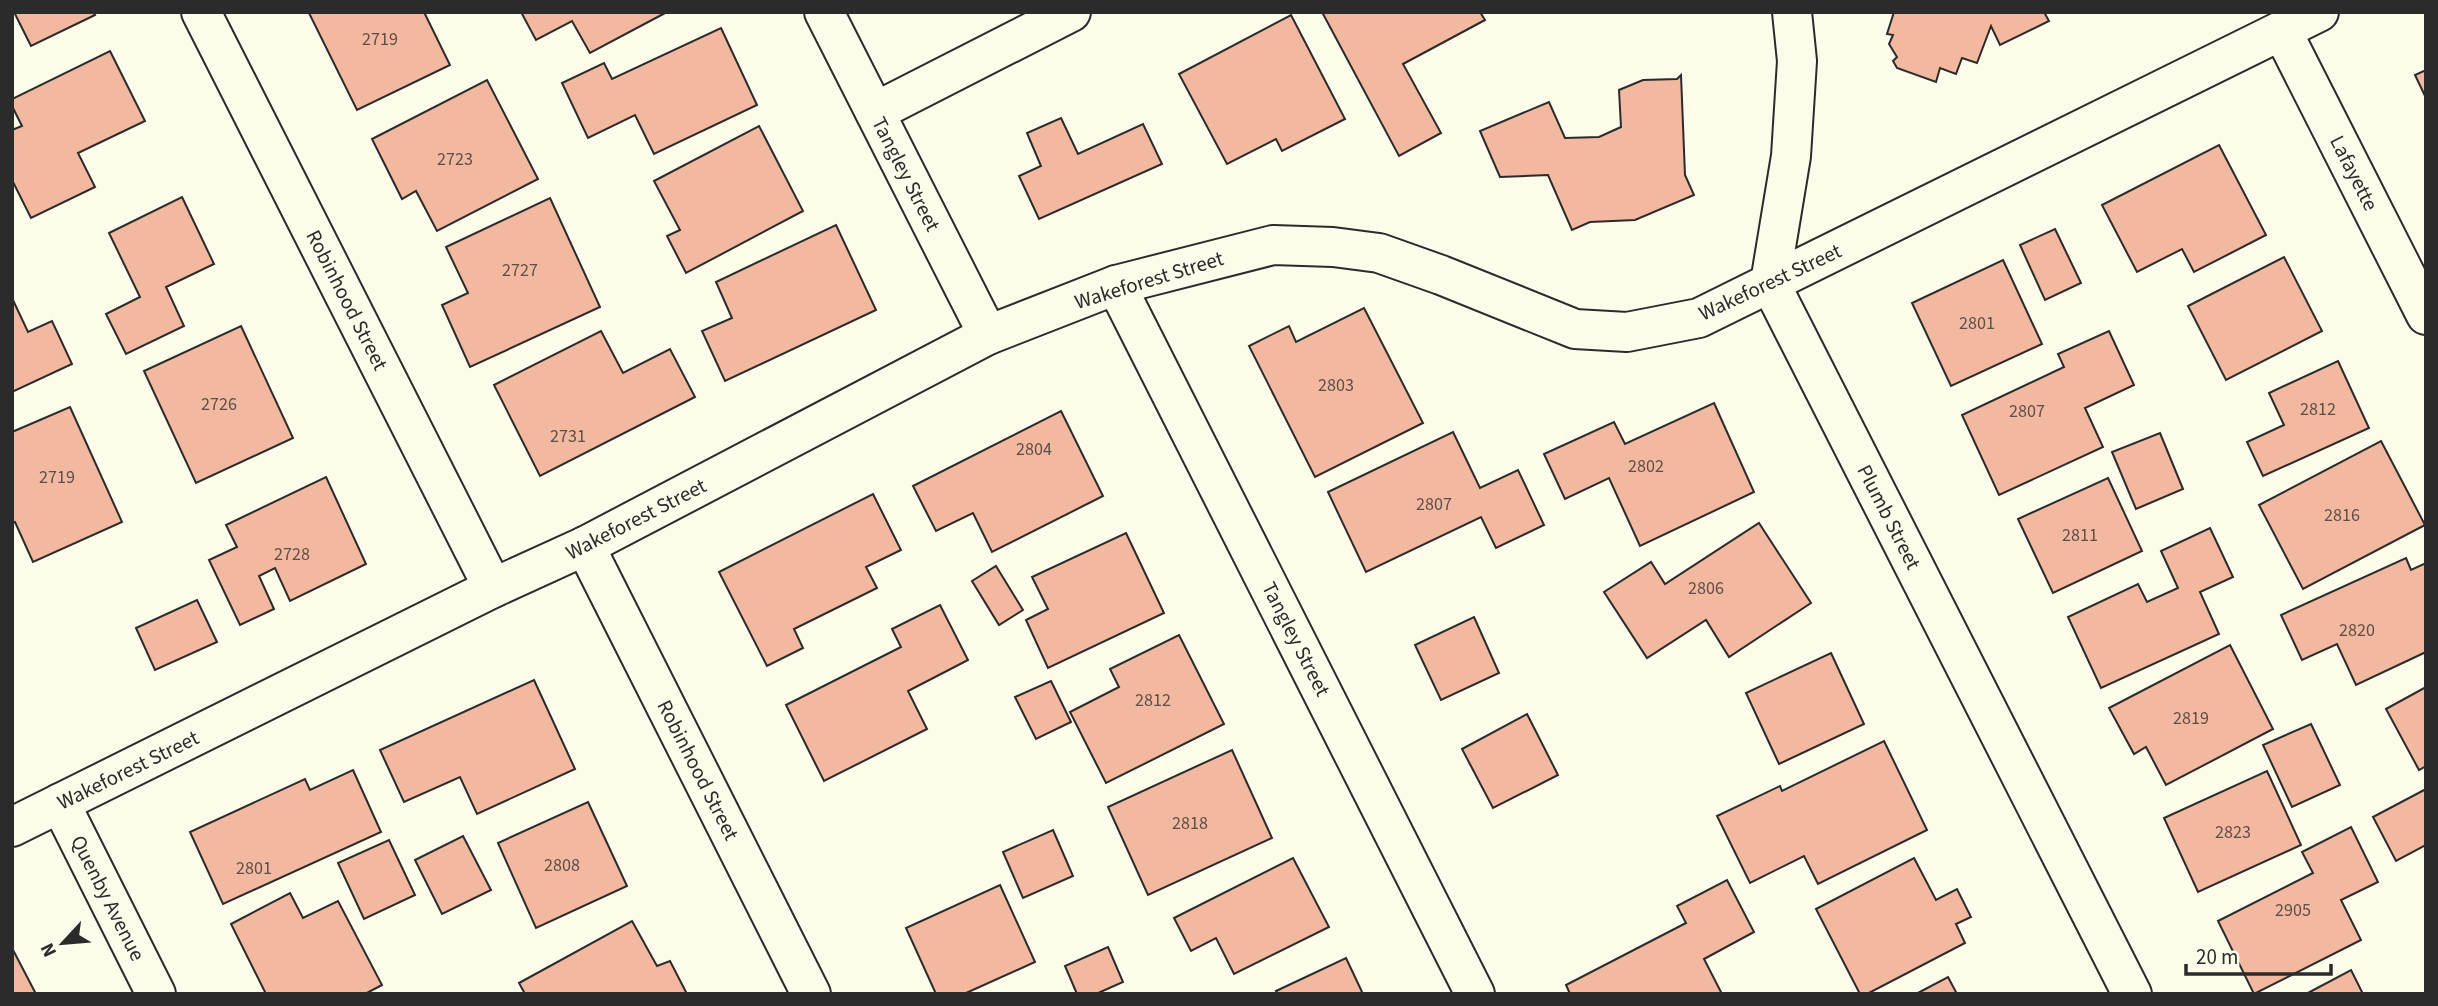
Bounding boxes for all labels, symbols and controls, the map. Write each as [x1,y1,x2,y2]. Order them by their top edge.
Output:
house number: 2719 [362,27,398,52]
street label: Tangley Street [864,112,948,236]
street label: Lafayette [2322,130,2386,216]
house number: 2723 [437,147,473,172]
street label: Robinhood Street [299,225,395,375]
street label: Wakeforest Street [1694,236,1846,328]
street label: Wakeforest Street [1071,243,1227,317]
house number: 2727 [502,258,538,283]
house number: 2801 [1959,311,1995,336]
house number: 2803 [1318,373,1354,398]
house number: 2726 [201,392,237,417]
house number: 2812 [2300,397,2336,422]
house number: 2807 [2009,399,2045,424]
house number: 2731 [550,424,586,449]
house number: 2804 [1016,437,1052,462]
house number: 2802 [1628,454,1664,479]
street label: Plumb Street [1850,459,1928,575]
house number: 2719 [39,465,75,490]
street label: Wakeforest Street [560,471,712,567]
house number: 2807 [1416,492,1452,517]
house number: 2816 [2324,503,2360,528]
house number: 2811 [2062,523,2098,548]
house number: 2728 [274,542,310,567]
house number: 2806 [1688,576,1724,601]
street label: Tangley Street [1254,577,1338,701]
house number: 2820 [2339,618,2375,643]
house number: 2812 [1135,688,1171,713]
street label: Robinhood Street [650,695,746,845]
house number: 2819 [2173,706,2209,731]
street label: Wakeforest Street [52,723,204,817]
house number: 2818 [1172,811,1208,836]
house number: 2823 [2215,820,2251,845]
street label: Quenby Avenue [63,830,153,966]
house number: 2808 [544,853,580,878]
house number: 2801 [236,856,272,881]
house number: 2905 [2275,898,2311,923]
north arrow [28,908,98,978]
scale bar [2186,932,2331,976]
text: N [34,938,64,961]
text: 20 m [2196,942,2238,972]

